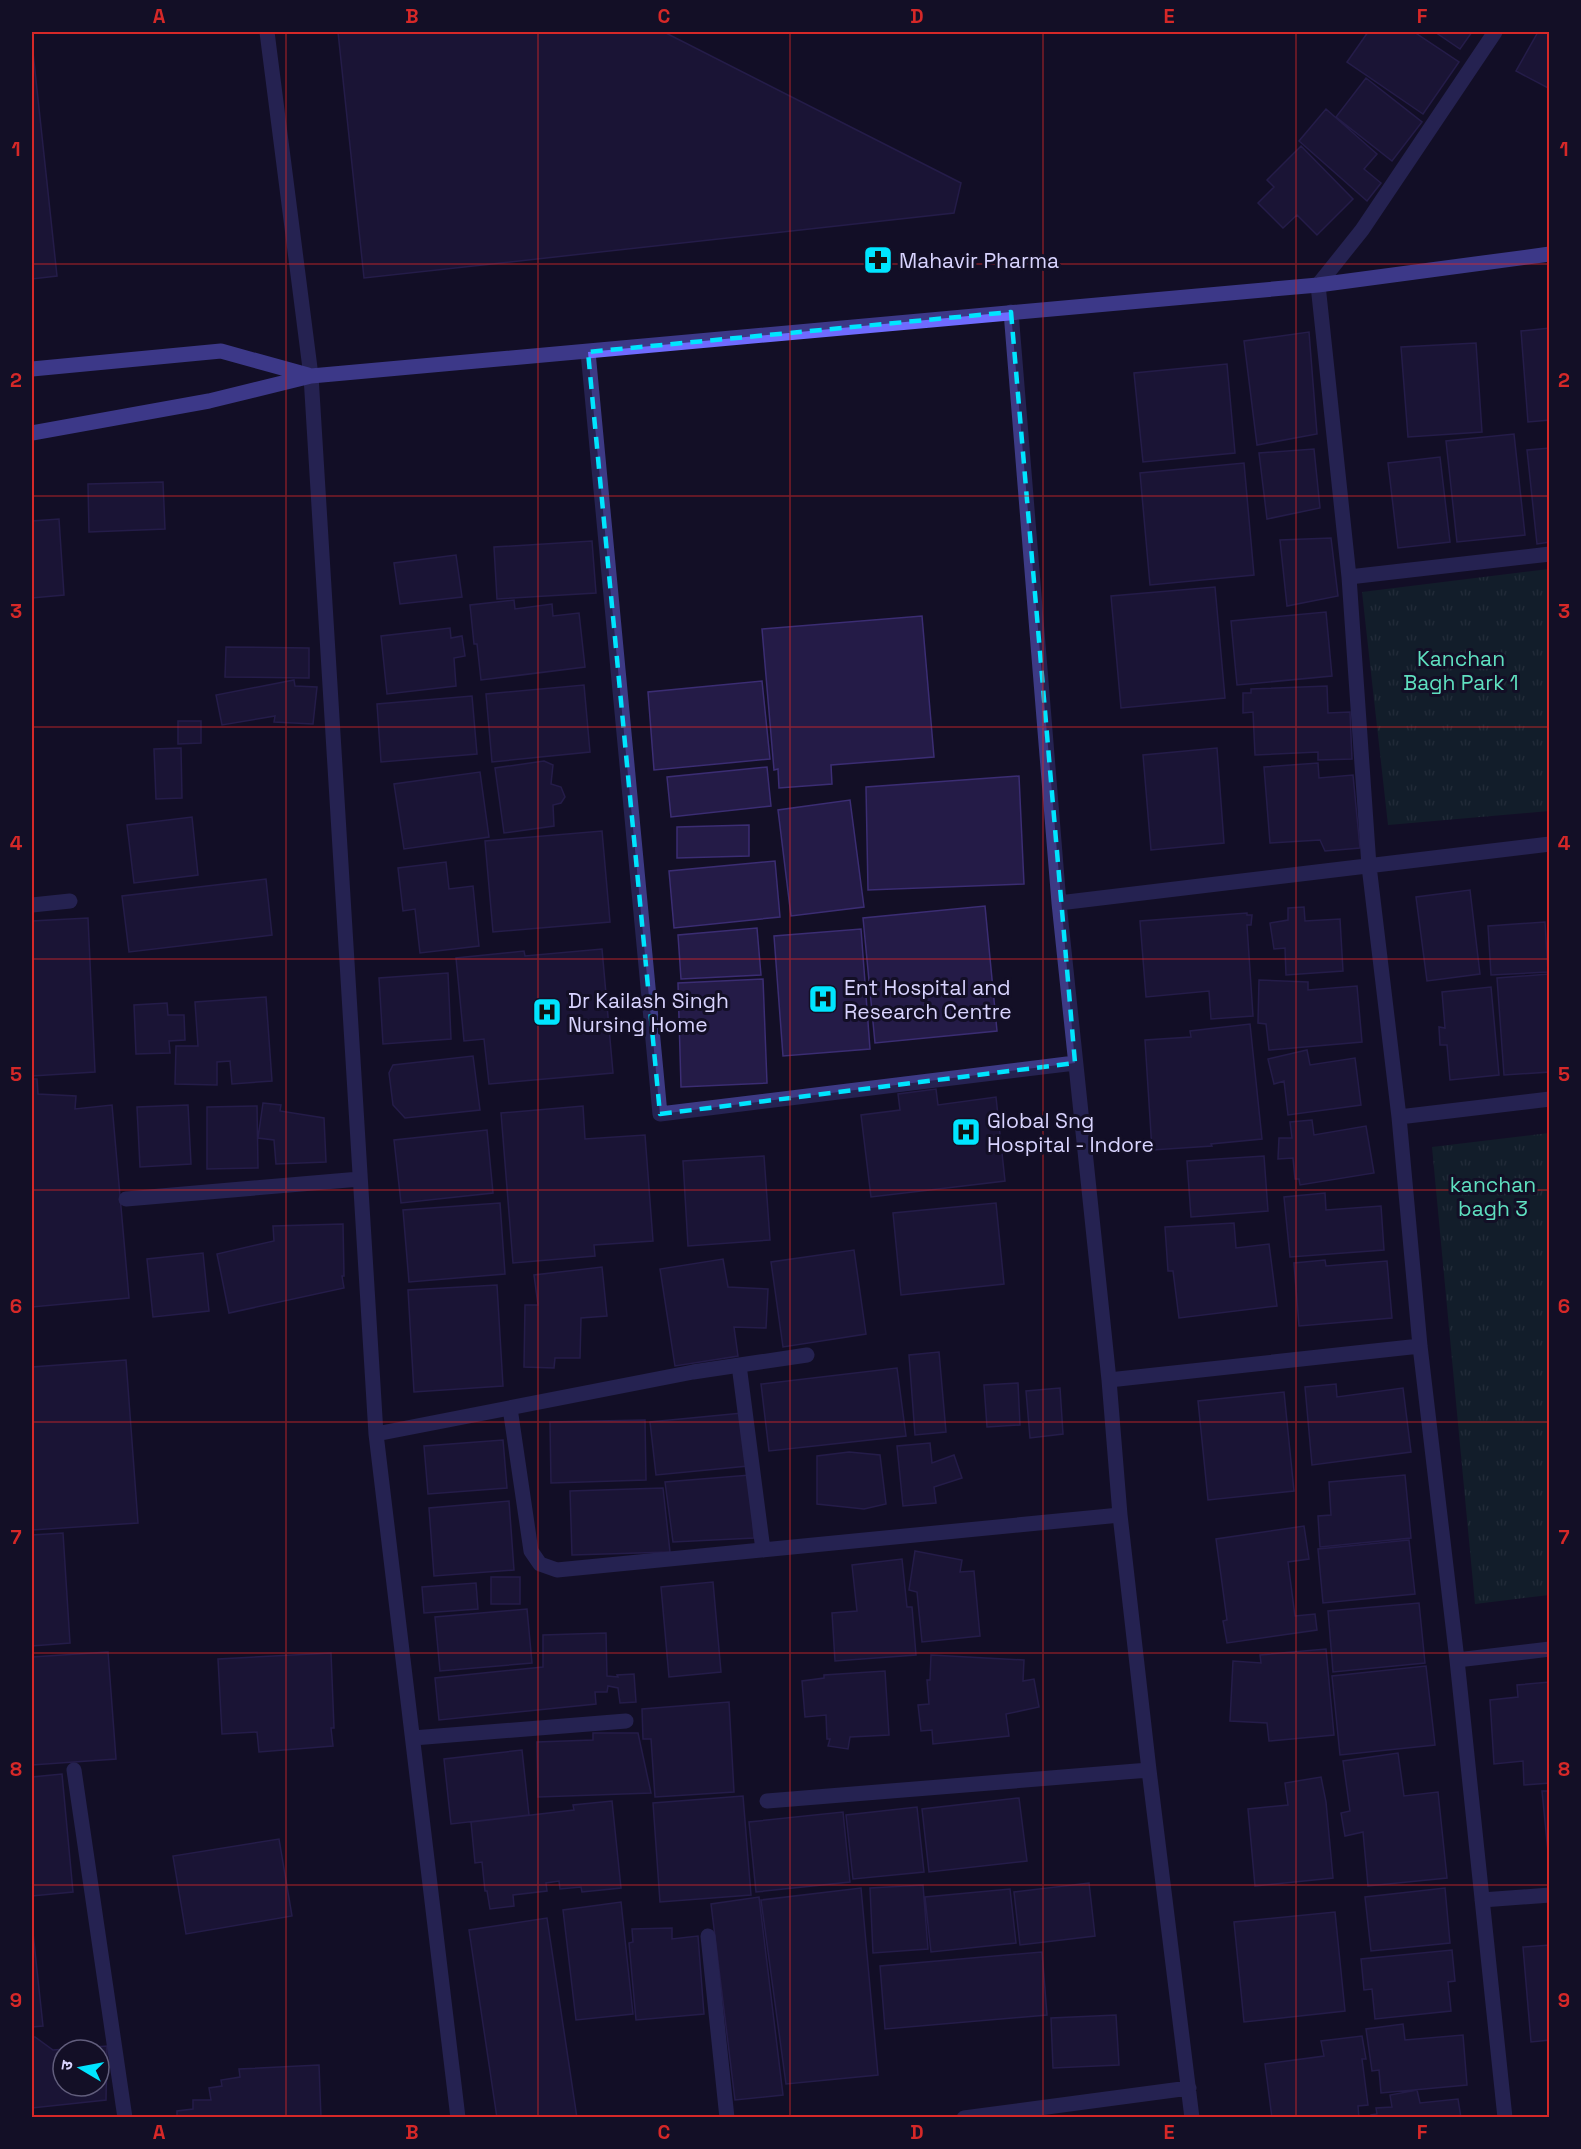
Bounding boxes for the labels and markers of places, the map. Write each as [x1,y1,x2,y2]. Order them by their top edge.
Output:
pharmacy icon: Mahavir Pharma [862,244,894,276]
place label: Mahavir Pharma [899,247,1059,274]
place label: Ent Hospital and Research Centre [844,974,1012,1025]
hospital icon: Ent Hospital and Research Centre [807,983,839,1015]
place label: Dr Kailash Singh Nursing Home [568,987,729,1038]
hospital icon: Dr Kailash Singh Nursing Home [531,996,563,1028]
place label: Global Sng Hospital - Indore [987,1107,1154,1158]
hospital icon: Global Sng Hospital - Indore [950,1116,982,1148]

